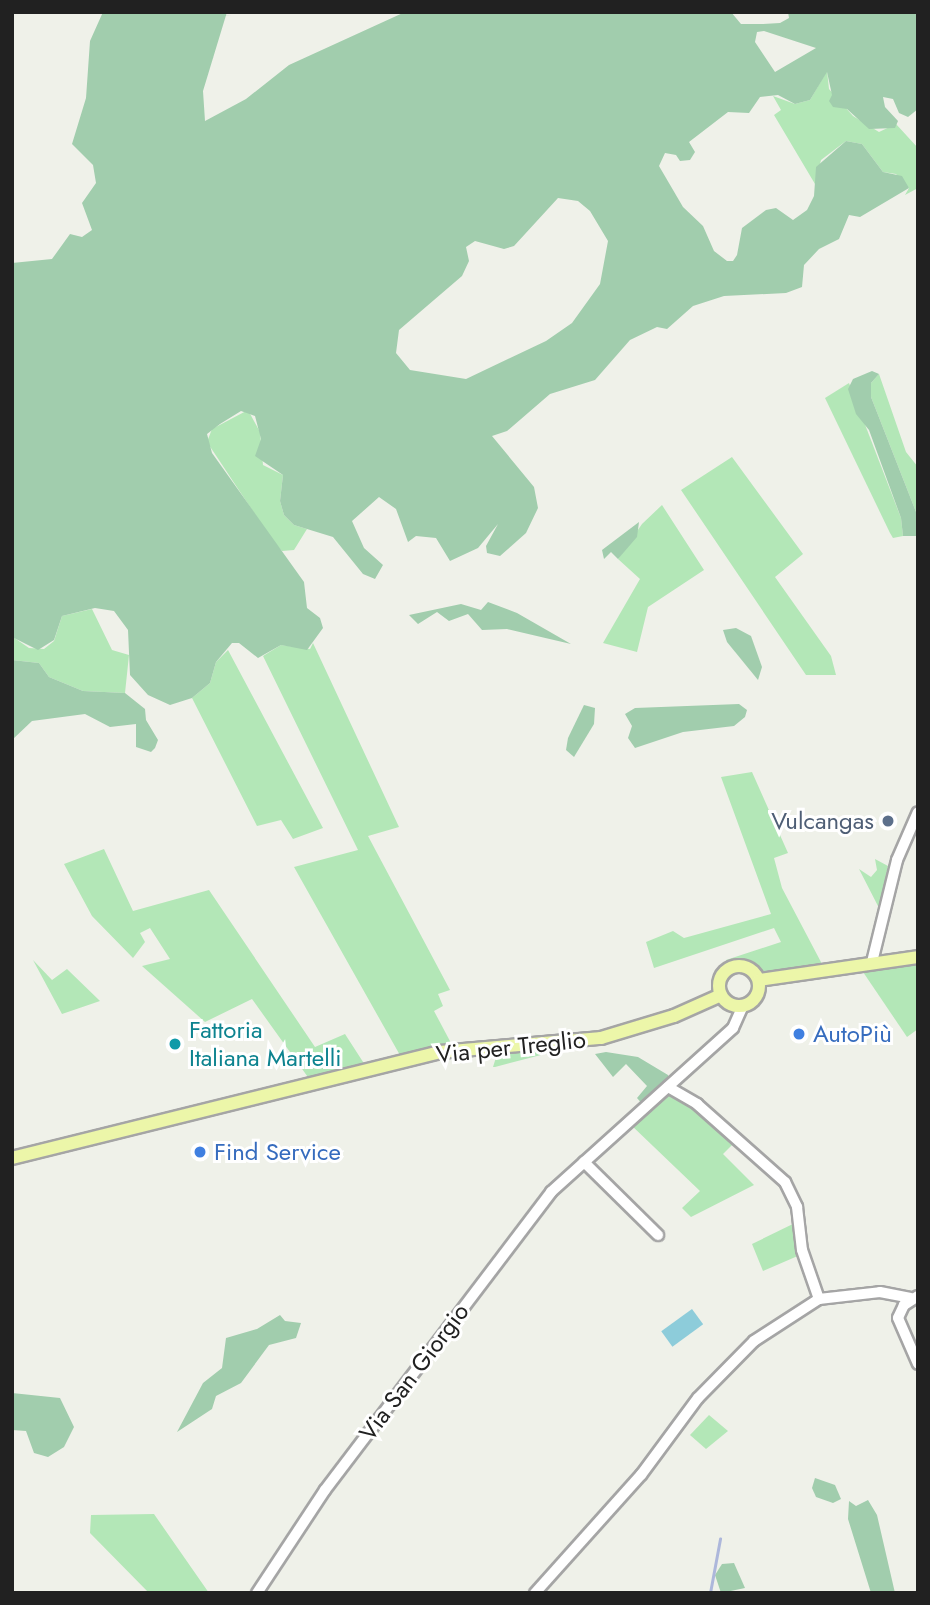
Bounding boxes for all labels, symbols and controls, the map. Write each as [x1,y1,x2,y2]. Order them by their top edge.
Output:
place label: Vulcangas [771,807,874,835]
marker: Vulcangas [880,813,896,829]
place label: Fattoria Italiana Martelli [189,1016,341,1072]
place label: AutoPiù [813,1020,892,1048]
street label: Via per Treglio [435,1025,587,1069]
marker: AutoPiù [791,1026,807,1042]
marker: Fattoria Italiana Martelli [167,1036,183,1052]
place label: Find Service [214,1138,341,1166]
marker: Find Service [192,1144,208,1160]
street label: Via San Giorgio [353,1298,475,1446]

